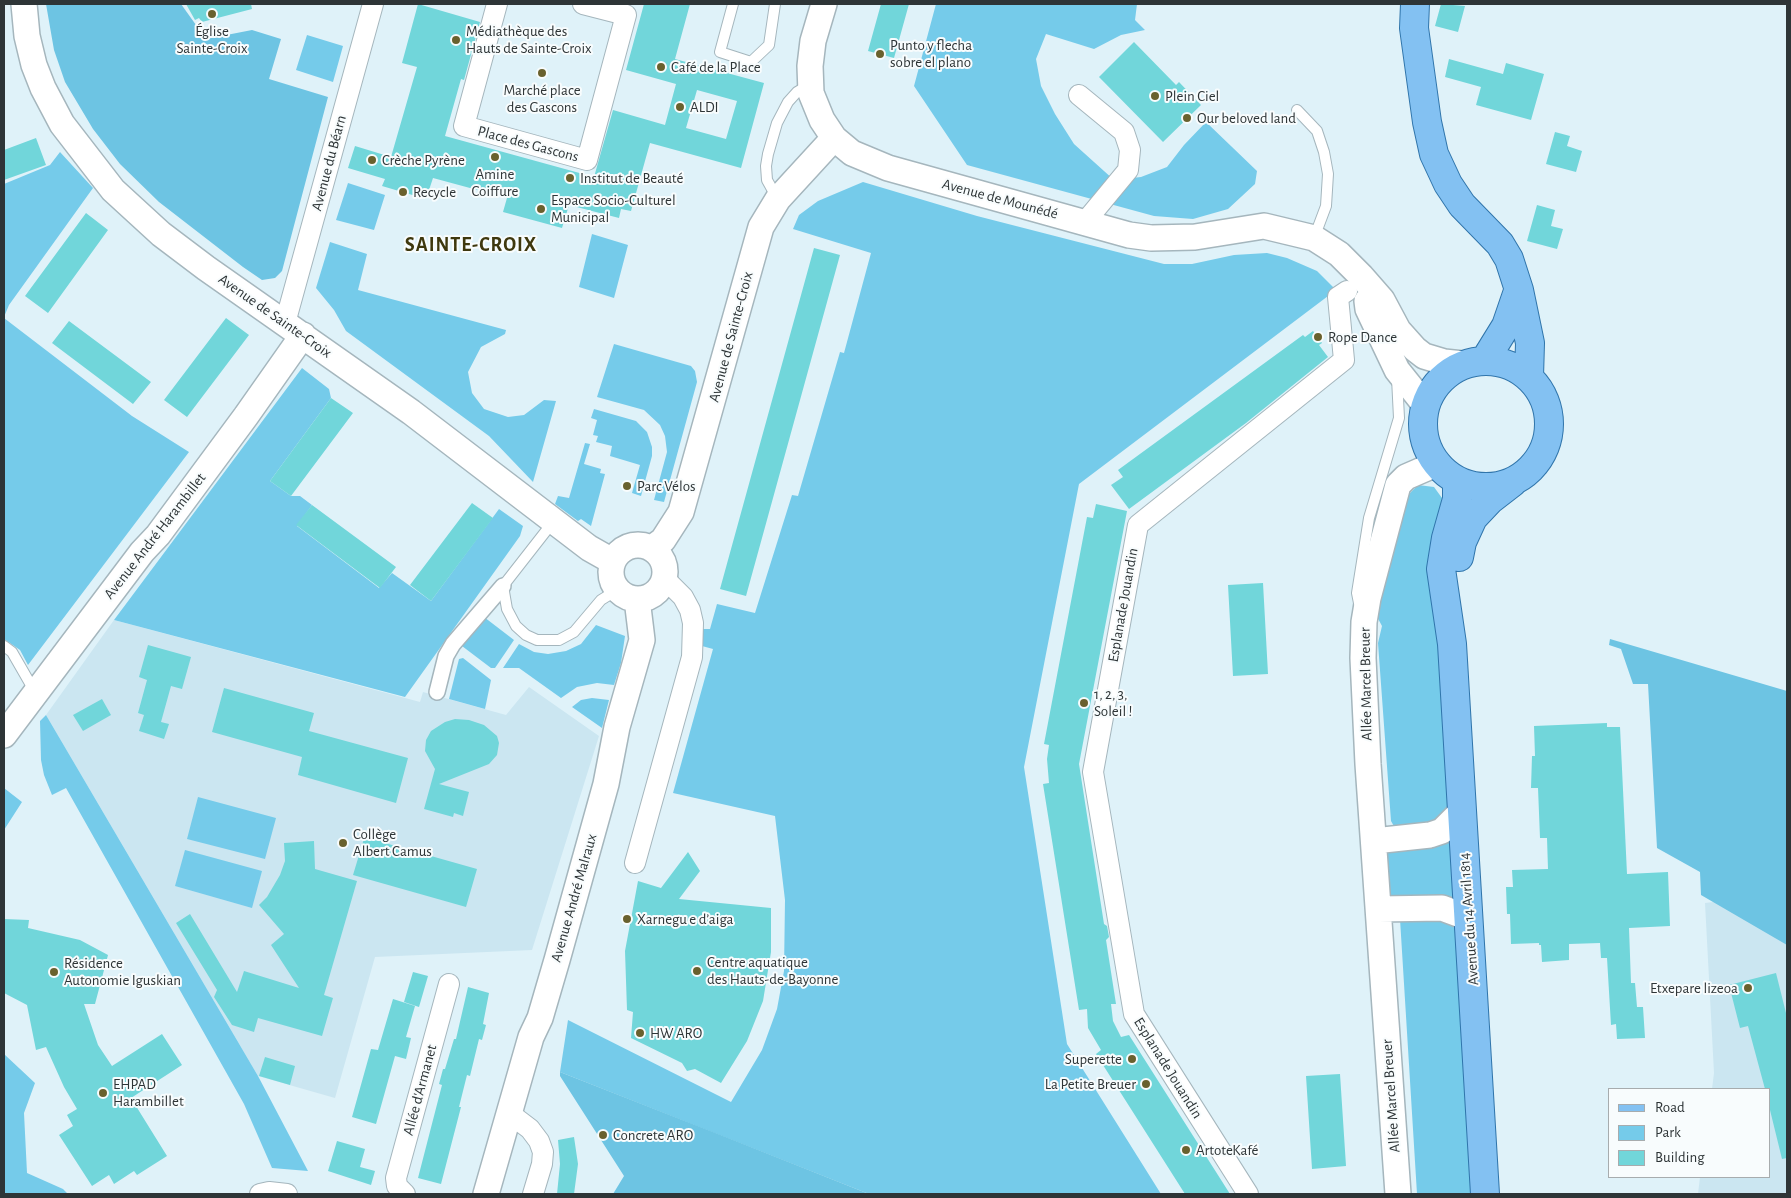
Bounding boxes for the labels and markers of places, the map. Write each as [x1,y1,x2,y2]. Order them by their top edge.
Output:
marker: Église Sainte-Croix [206,8,218,20]
place label: Église Sainte-Croix [176,22,248,57]
place label: Médiathèque des Hauts de Sainte-Croix [466,22,592,57]
marker: Médiathèque des Hauts de Sainte-Croix [450,34,462,46]
place label: Punto y flecha sobre el plano [890,36,972,71]
marker: Punto y flecha sobre el plano [874,48,886,60]
place label: Café de la Place [671,58,761,76]
marker: Café de la Place [655,61,667,73]
marker: Marché place des Gascons [536,67,548,79]
place label: Marché place des Gascons [503,81,581,116]
place label: Plein Ciel [1165,87,1219,105]
marker: Plein Ciel [1149,90,1161,102]
place label: ALDI [690,98,719,116]
marker: ALDI [674,101,686,113]
place label: Our beloved land [1197,109,1296,127]
marker: Our beloved land [1181,112,1193,124]
place label: Crèche Pyrène [382,151,465,169]
marker: Amine Coiffure [489,151,501,163]
marker: Crèche Pyrène [366,154,378,166]
place label: Amine Coiffure [472,165,518,200]
place label: Institut de Beauté [580,169,683,187]
marker: Institut de Beauté [564,172,576,184]
place label: Recycle [413,183,456,201]
marker: Recycle [397,186,409,198]
place label: Espace Socio-Culturel Municipal [551,191,676,226]
marker: Espace Socio-Culturel Municipal [535,203,547,215]
place label: Rope Dance [1328,328,1397,346]
marker: Rope Dance [1312,331,1324,343]
place label: Parc Vélos [637,477,696,495]
marker: Parc Vélos [621,480,633,492]
place label: 1, 2, 3, Soleil ! [1094,685,1132,720]
marker: 1, 2, 3, Soleil ! [1078,697,1090,709]
place label: Collège Albert Camus [353,825,432,860]
marker: Collège Albert Camus [337,837,349,849]
place label: Xarnegu e d’aiga [637,910,733,928]
marker: Xarnegu e d’aiga [621,913,633,925]
place label: Centre aquatique des Hauts-de-Bayonne [707,953,838,988]
place label: Résidence Autonomie Iguskian [64,954,181,989]
marker: Centre aquatique des Hauts-de-Bayonne [691,965,703,977]
marker: Résidence Autonomie Iguskian [48,966,60,978]
place label: Etxepare lizeoa [1650,979,1738,997]
marker: Etxepare lizeoa [1742,982,1754,994]
place label: HW ARO [650,1024,702,1042]
marker: HW ARO [634,1027,646,1039]
place label: Superette [1065,1050,1122,1068]
marker: Superette [1126,1053,1138,1065]
place label: EHPAD Harambillet [113,1075,184,1110]
place label: La Petite Breuer [1045,1075,1136,1093]
marker: La Petite Breuer [1140,1078,1152,1090]
marker: EHPAD Harambillet [97,1087,109,1099]
place label: Concrete ARO [613,1126,693,1144]
marker: Concrete ARO [597,1129,609,1141]
place label: ArtoteKafé [1196,1141,1258,1159]
marker: ArtoteKafé [1180,1144,1192,1156]

